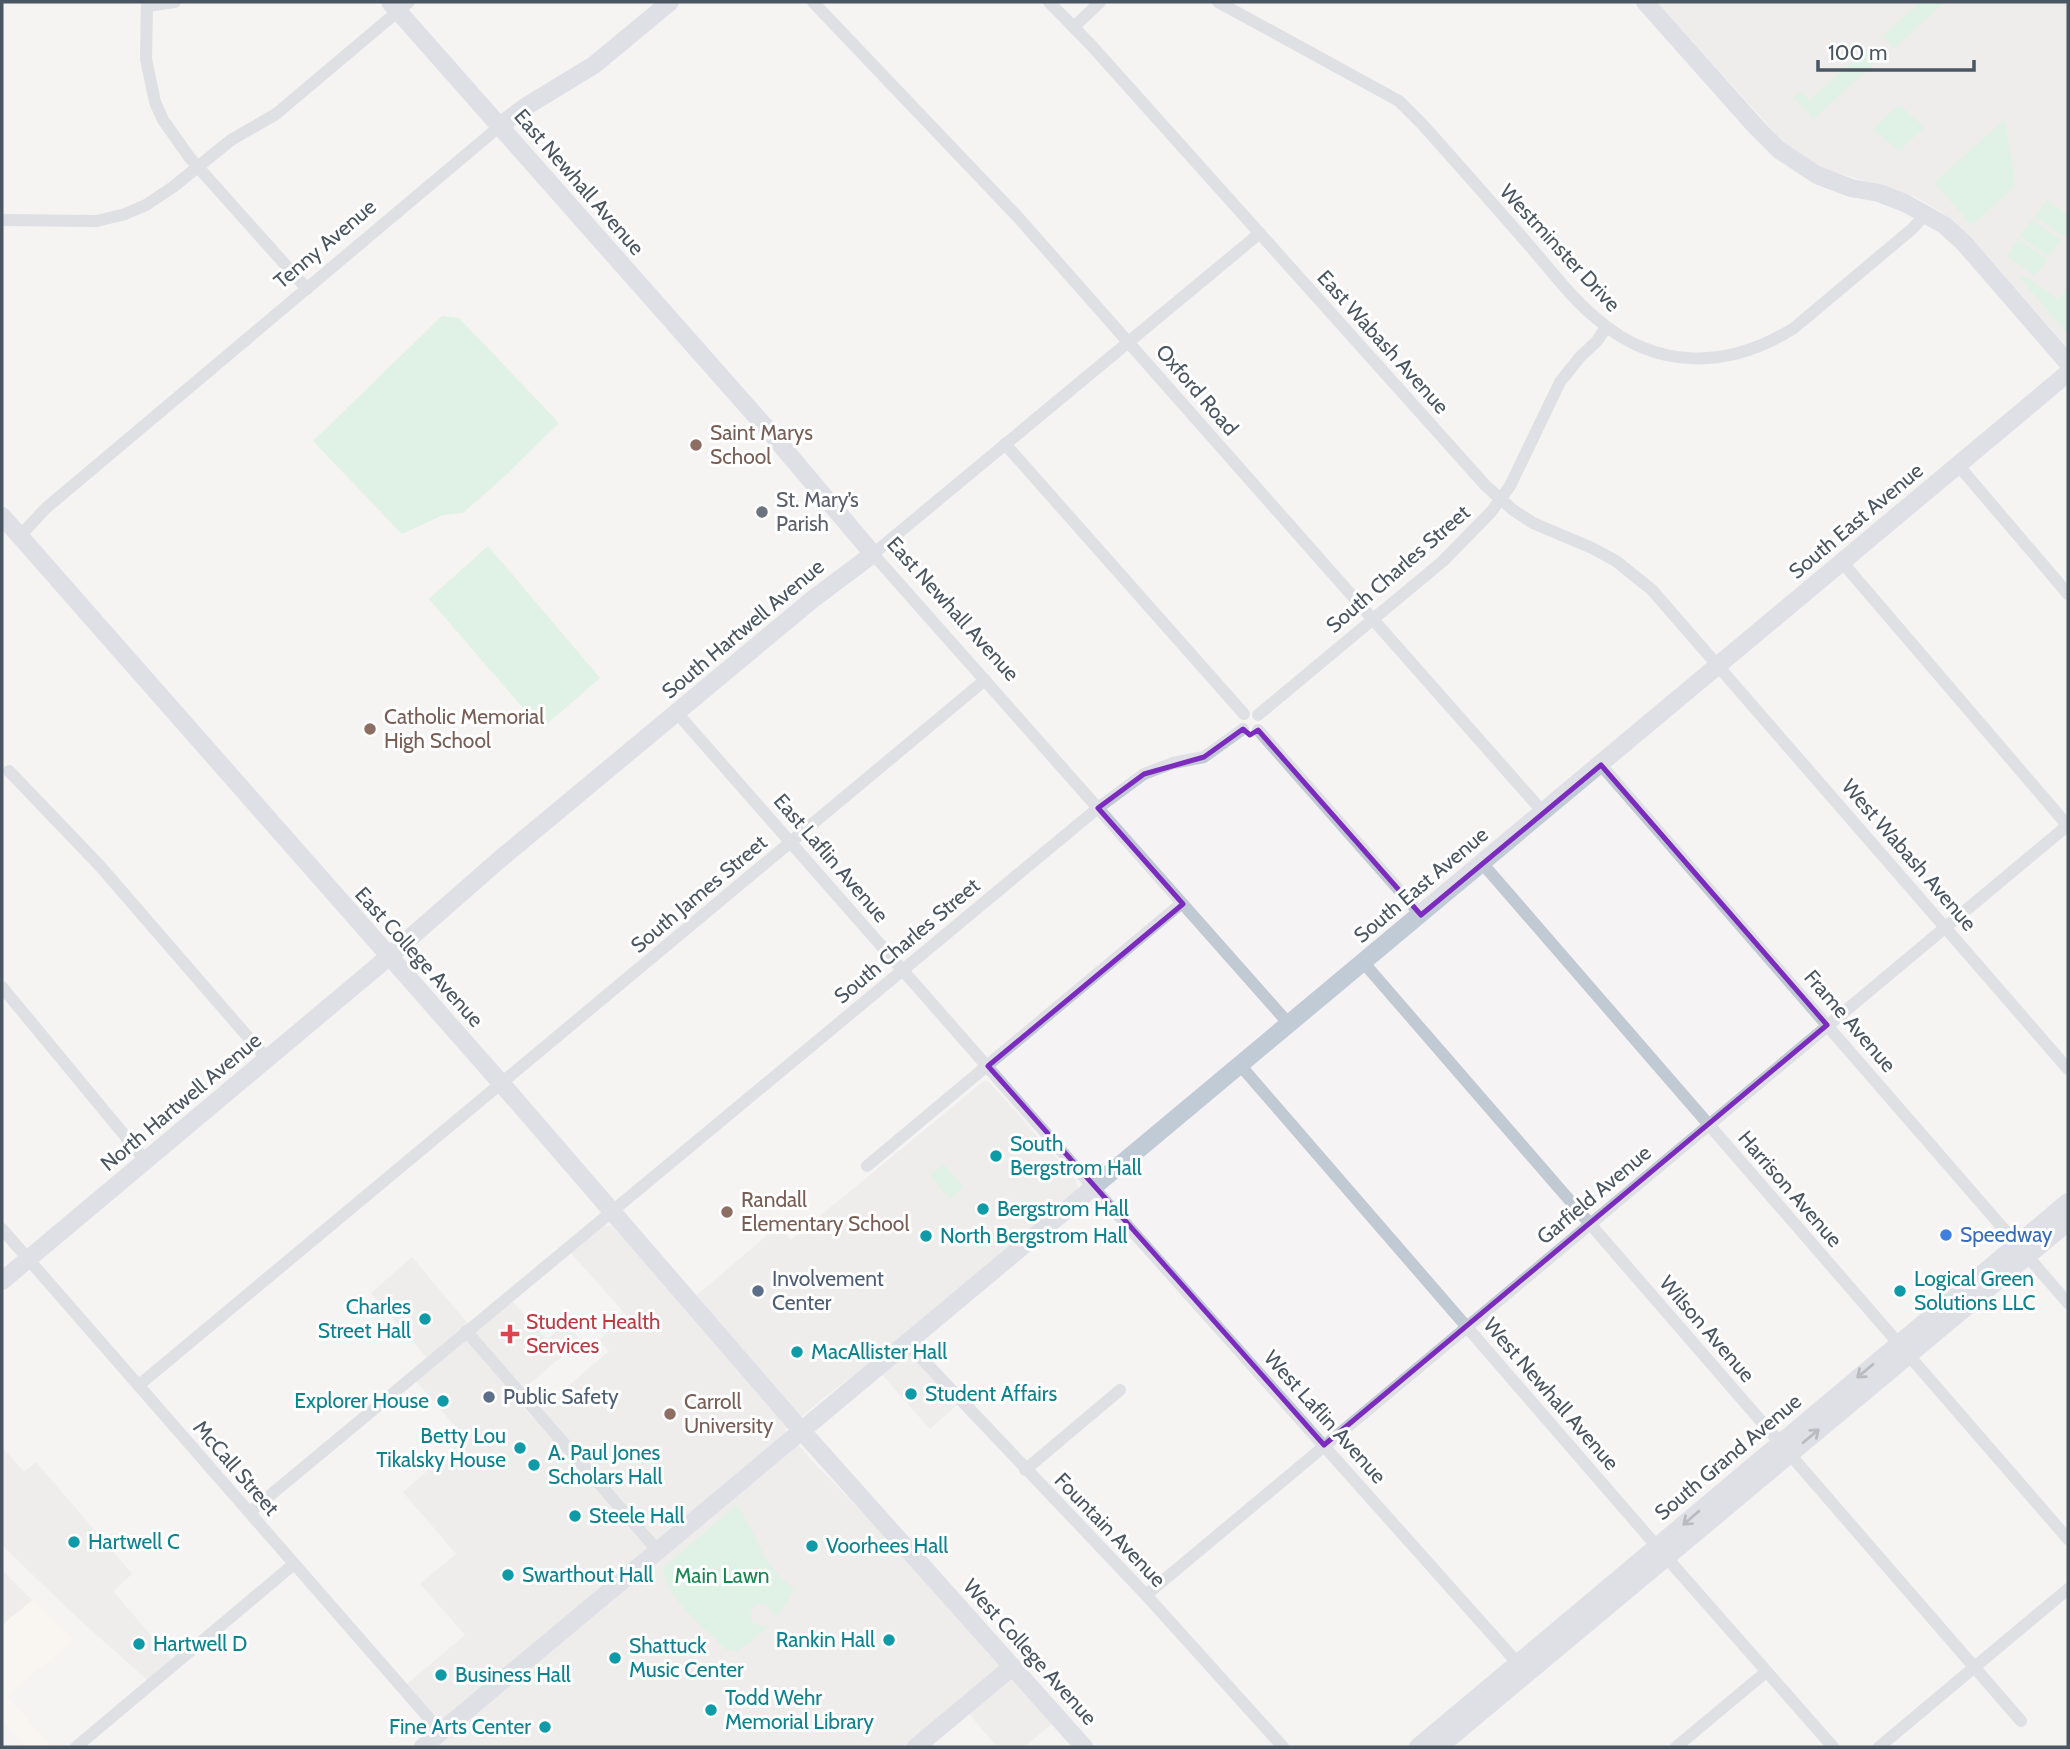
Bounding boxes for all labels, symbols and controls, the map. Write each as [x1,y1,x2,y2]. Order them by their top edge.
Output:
scale bar [1818,28,1974,72]
text: 100 m [1828,40,1887,65]
street label: East Newhall Avenue [509,104,650,260]
street label: Westminster Drive [1495,179,1626,317]
street label: Tenny Avenue [269,194,381,293]
street label: East Wabash Avenue [1312,265,1455,419]
street label: Oxford Road [1151,339,1244,440]
place label: Saint Marys School [710,420,813,469]
marker: Saint Marys School [688,437,704,453]
street label: South East Avenue [1784,457,1928,584]
place label: St. Mary’s Parish [776,487,859,536]
street label: South Charles Street [1321,499,1475,638]
marker: St. Mary’s Parish [754,504,770,520]
street label: East Newhall Avenue [882,531,1025,686]
street label: South Hartwell Avenue [657,553,829,704]
place label: Catholic Memorial High School [384,704,544,753]
marker: Catholic Memorial High School [362,721,378,737]
street label: West Wabash Avenue [1837,774,1982,936]
street label: East Laflin Avenue [769,788,894,927]
street label: South East Avenue [1349,821,1493,948]
street label: South James Street [626,829,772,958]
street label: South Charles Street [829,873,984,1009]
street label: East College Avenue [350,882,489,1032]
street label: Frame Avenue [1799,965,1902,1077]
street label: North Hartwell Avenue [96,1027,266,1176]
street label: Harrison Avenue [1733,1125,1848,1252]
place label: South Bergstrom Hall [1010,1131,1142,1180]
street label: Garfield Avenue [1532,1140,1656,1249]
marker: South Bergstrom Hall [988,1148,1004,1164]
place label: Randall Elementary School [741,1187,909,1236]
place label: Bergstrom Hall [997,1196,1129,1221]
marker: Bergstrom Hall [975,1201,991,1217]
marker: Randall Elementary School [719,1204,735,1220]
place label: Speedway [1960,1222,2053,1247]
place label: North Bergstrom Hall [940,1223,1128,1248]
marker: Speedway [1938,1227,1954,1243]
marker: North Bergstrom Hall [918,1228,934,1244]
place label: Involvement Center [772,1266,884,1315]
place label: Logical Green Solutions LLC [1914,1266,2036,1315]
street label: Wilson Avenue [1654,1270,1760,1387]
marker: Involvement Center [750,1283,766,1299]
marker: Logical Green Solutions LLC [1892,1283,1908,1299]
place label: Charles Street Hall [318,1294,411,1343]
place label: Student Health Services [526,1309,660,1358]
marker: Charles Street Hall [417,1311,433,1327]
street label: West Newhall Avenue [1478,1312,1624,1475]
marker: Student Health Services [500,1324,520,1344]
place label: MacAllister Hall [811,1339,947,1364]
marker: MacAllister Hall [789,1344,805,1360]
street label: West Laflin Avenue [1259,1345,1392,1488]
one-way arrow [1856,1363,1874,1379]
place label: Student Affairs [925,1381,1057,1406]
place label: Public Safety [503,1384,619,1409]
marker: Student Affairs [903,1386,919,1402]
place label: Explorer House [294,1388,429,1413]
street label: South Grand Avenue [1649,1388,1806,1525]
marker: Public Safety [481,1389,497,1405]
place label: Carroll University [684,1389,774,1438]
marker: Explorer House [435,1393,451,1409]
marker: Carroll University [662,1406,678,1422]
street label: McCall Street [188,1415,284,1520]
place label: Betty Lou Tikalsky House [376,1423,506,1472]
one-way arrow [1801,1428,1819,1444]
marker: Betty Lou Tikalsky House [512,1440,528,1456]
place label: A. Paul Jones Scholars Hall [548,1440,662,1489]
marker: A. Paul Jones Scholars Hall [526,1457,542,1473]
street label: Fountain Avenue [1050,1467,1171,1592]
place label: Steele Hall [589,1503,684,1528]
marker: Steele Hall [567,1508,583,1524]
one-way arrow [1682,1510,1700,1526]
place label: Hartwell C [88,1529,180,1554]
place label: Voorhees Hall [826,1533,948,1558]
marker: Hartwell C [66,1534,82,1550]
marker: Voorhees Hall [804,1538,820,1554]
place label: Swarthout Hall [522,1562,653,1587]
park label: Main Lawn [674,1563,770,1588]
marker: Swarthout Hall [500,1567,516,1583]
street label: West College Avenue [958,1574,1103,1730]
place label: Rankin Hall [776,1627,875,1652]
place label: Hartwell D [153,1631,247,1656]
marker: Rankin Hall [881,1632,897,1648]
place label: Shattuck Music Center [629,1633,744,1682]
marker: Hartwell D [131,1636,147,1652]
marker: Shattuck Music Center [607,1650,623,1666]
place label: Business Hall [455,1662,571,1687]
marker: Business Hall [433,1667,449,1683]
place label: Todd Wehr Memorial Library [725,1685,874,1734]
marker: Todd Wehr Memorial Library [703,1702,719,1718]
place label: Fine Arts Center [389,1714,531,1739]
marker: Fine Arts Center [537,1719,553,1735]

